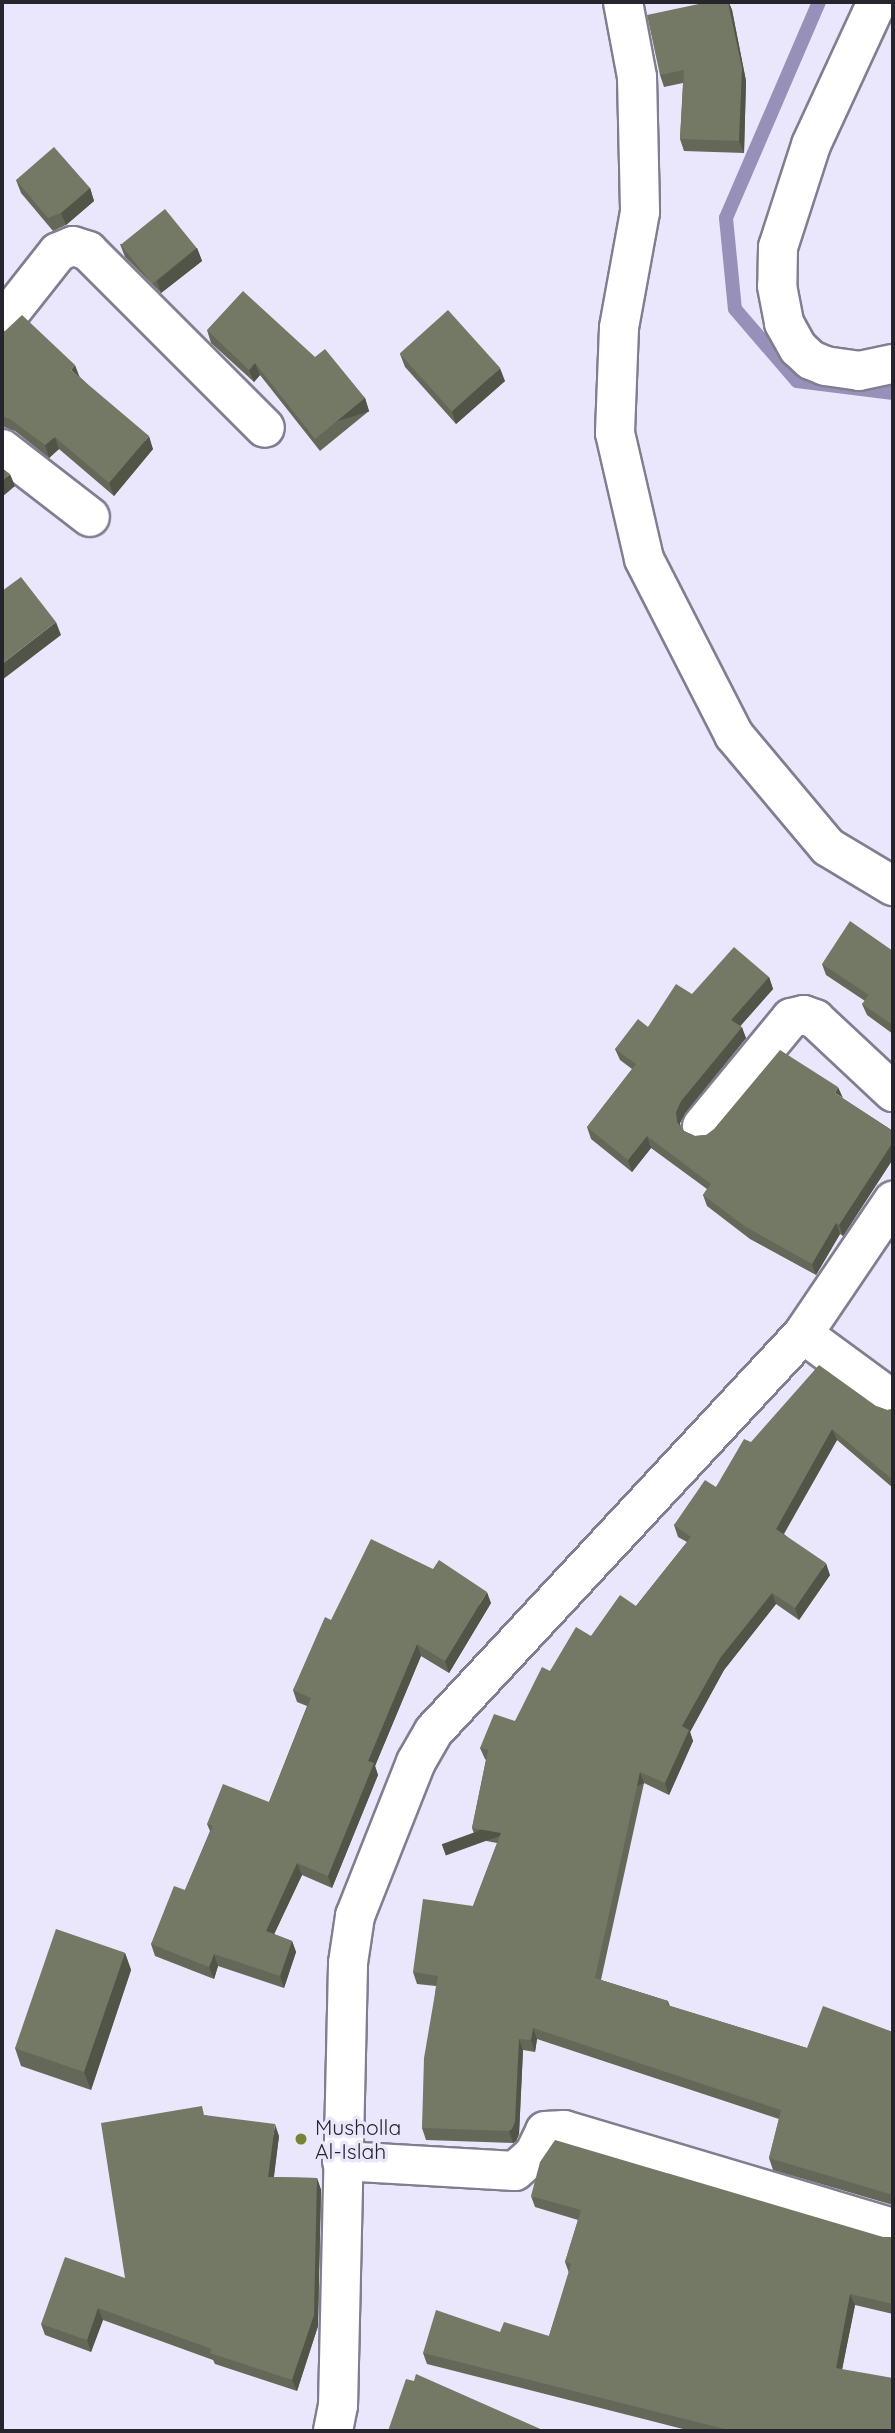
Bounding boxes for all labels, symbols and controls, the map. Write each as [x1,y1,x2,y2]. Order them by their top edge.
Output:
place label: Musholla Al-Islah [315,2114,401,2164]
marker: Musholla Al-Islah [293,2131,309,2147]

